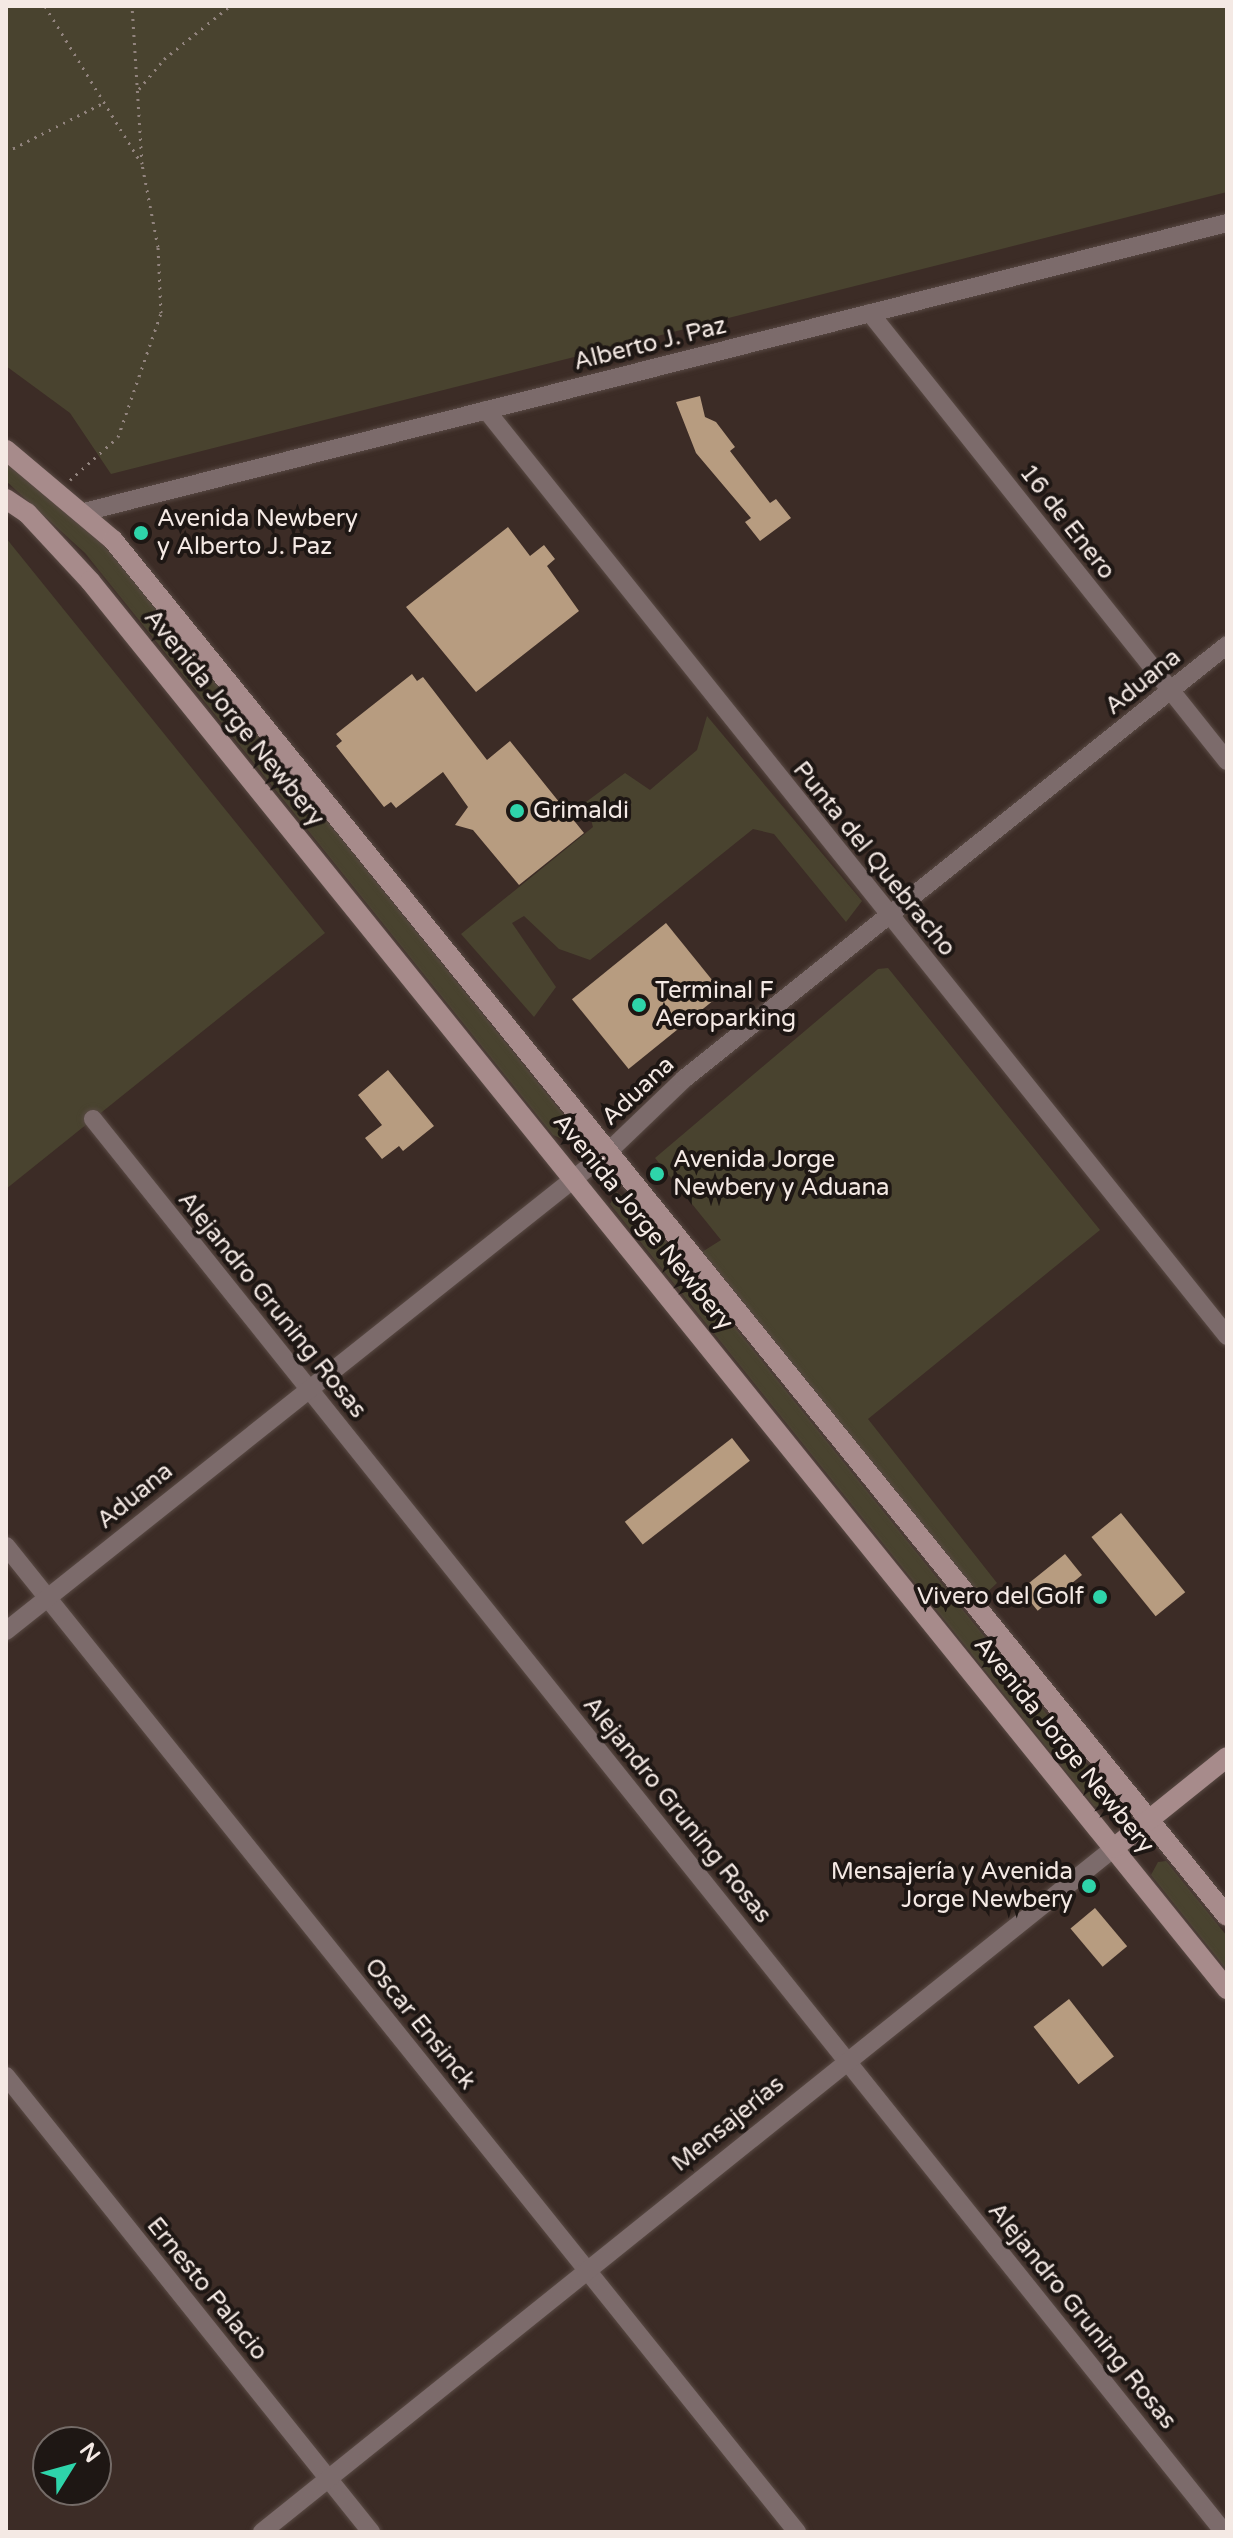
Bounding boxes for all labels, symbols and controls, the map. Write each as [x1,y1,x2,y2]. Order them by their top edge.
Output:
street label: Alberto J. Paz [571,311,729,377]
street label: 16 de Enero [1013,459,1121,585]
place label: Avenida Newbery y Alberto J. Paz [157,505,358,561]
marker: Avenida Newbery y Alberto J. Paz [132,524,150,542]
street label: Avenida Jorge Newbery [138,604,330,832]
street label: Aduana [1099,643,1187,721]
street label: Punta del Quebracho [787,756,961,962]
place label: Grimaldi [533,797,629,825]
marker: Grimaldi [508,802,526,820]
place label: Terminal F Aeroparking [655,977,796,1033]
marker: Terminal F Aeroparking [630,996,648,1014]
street label: Aduana [596,1050,680,1132]
street label: Avenida Jorge Newbery [547,1108,739,1336]
place label: Avenida Jorge Newbery y Aduana [673,1146,890,1202]
marker: Avenida Jorge Newbery y Aduana [648,1165,666,1183]
street label: Alejandro Gruning Rosas [172,1186,372,1424]
street label: Aduana [91,1457,179,1535]
place label: Vivero del Golf [917,1583,1084,1611]
marker: Vivero del Golf [1091,1588,1109,1606]
street label: Avenida Jorge Newbery [968,1631,1160,1859]
street label: Alejandro Gruning Rosas [577,1691,777,1929]
place label: Mensajería y Avenida Jorge Newbery [831,1858,1073,1914]
marker: Mensajería y Avenida Jorge Newbery [1080,1877,1098,1895]
street label: Oscar Ensinck [358,1953,482,2095]
street label: Mensajerías [666,2070,790,2178]
street label: Alejandro Gruning Rosas [982,2197,1182,2435]
street label: Ernesto Palacio [141,2212,273,2366]
north arrow [32,2426,112,2506]
text: N [74,2438,105,2468]

